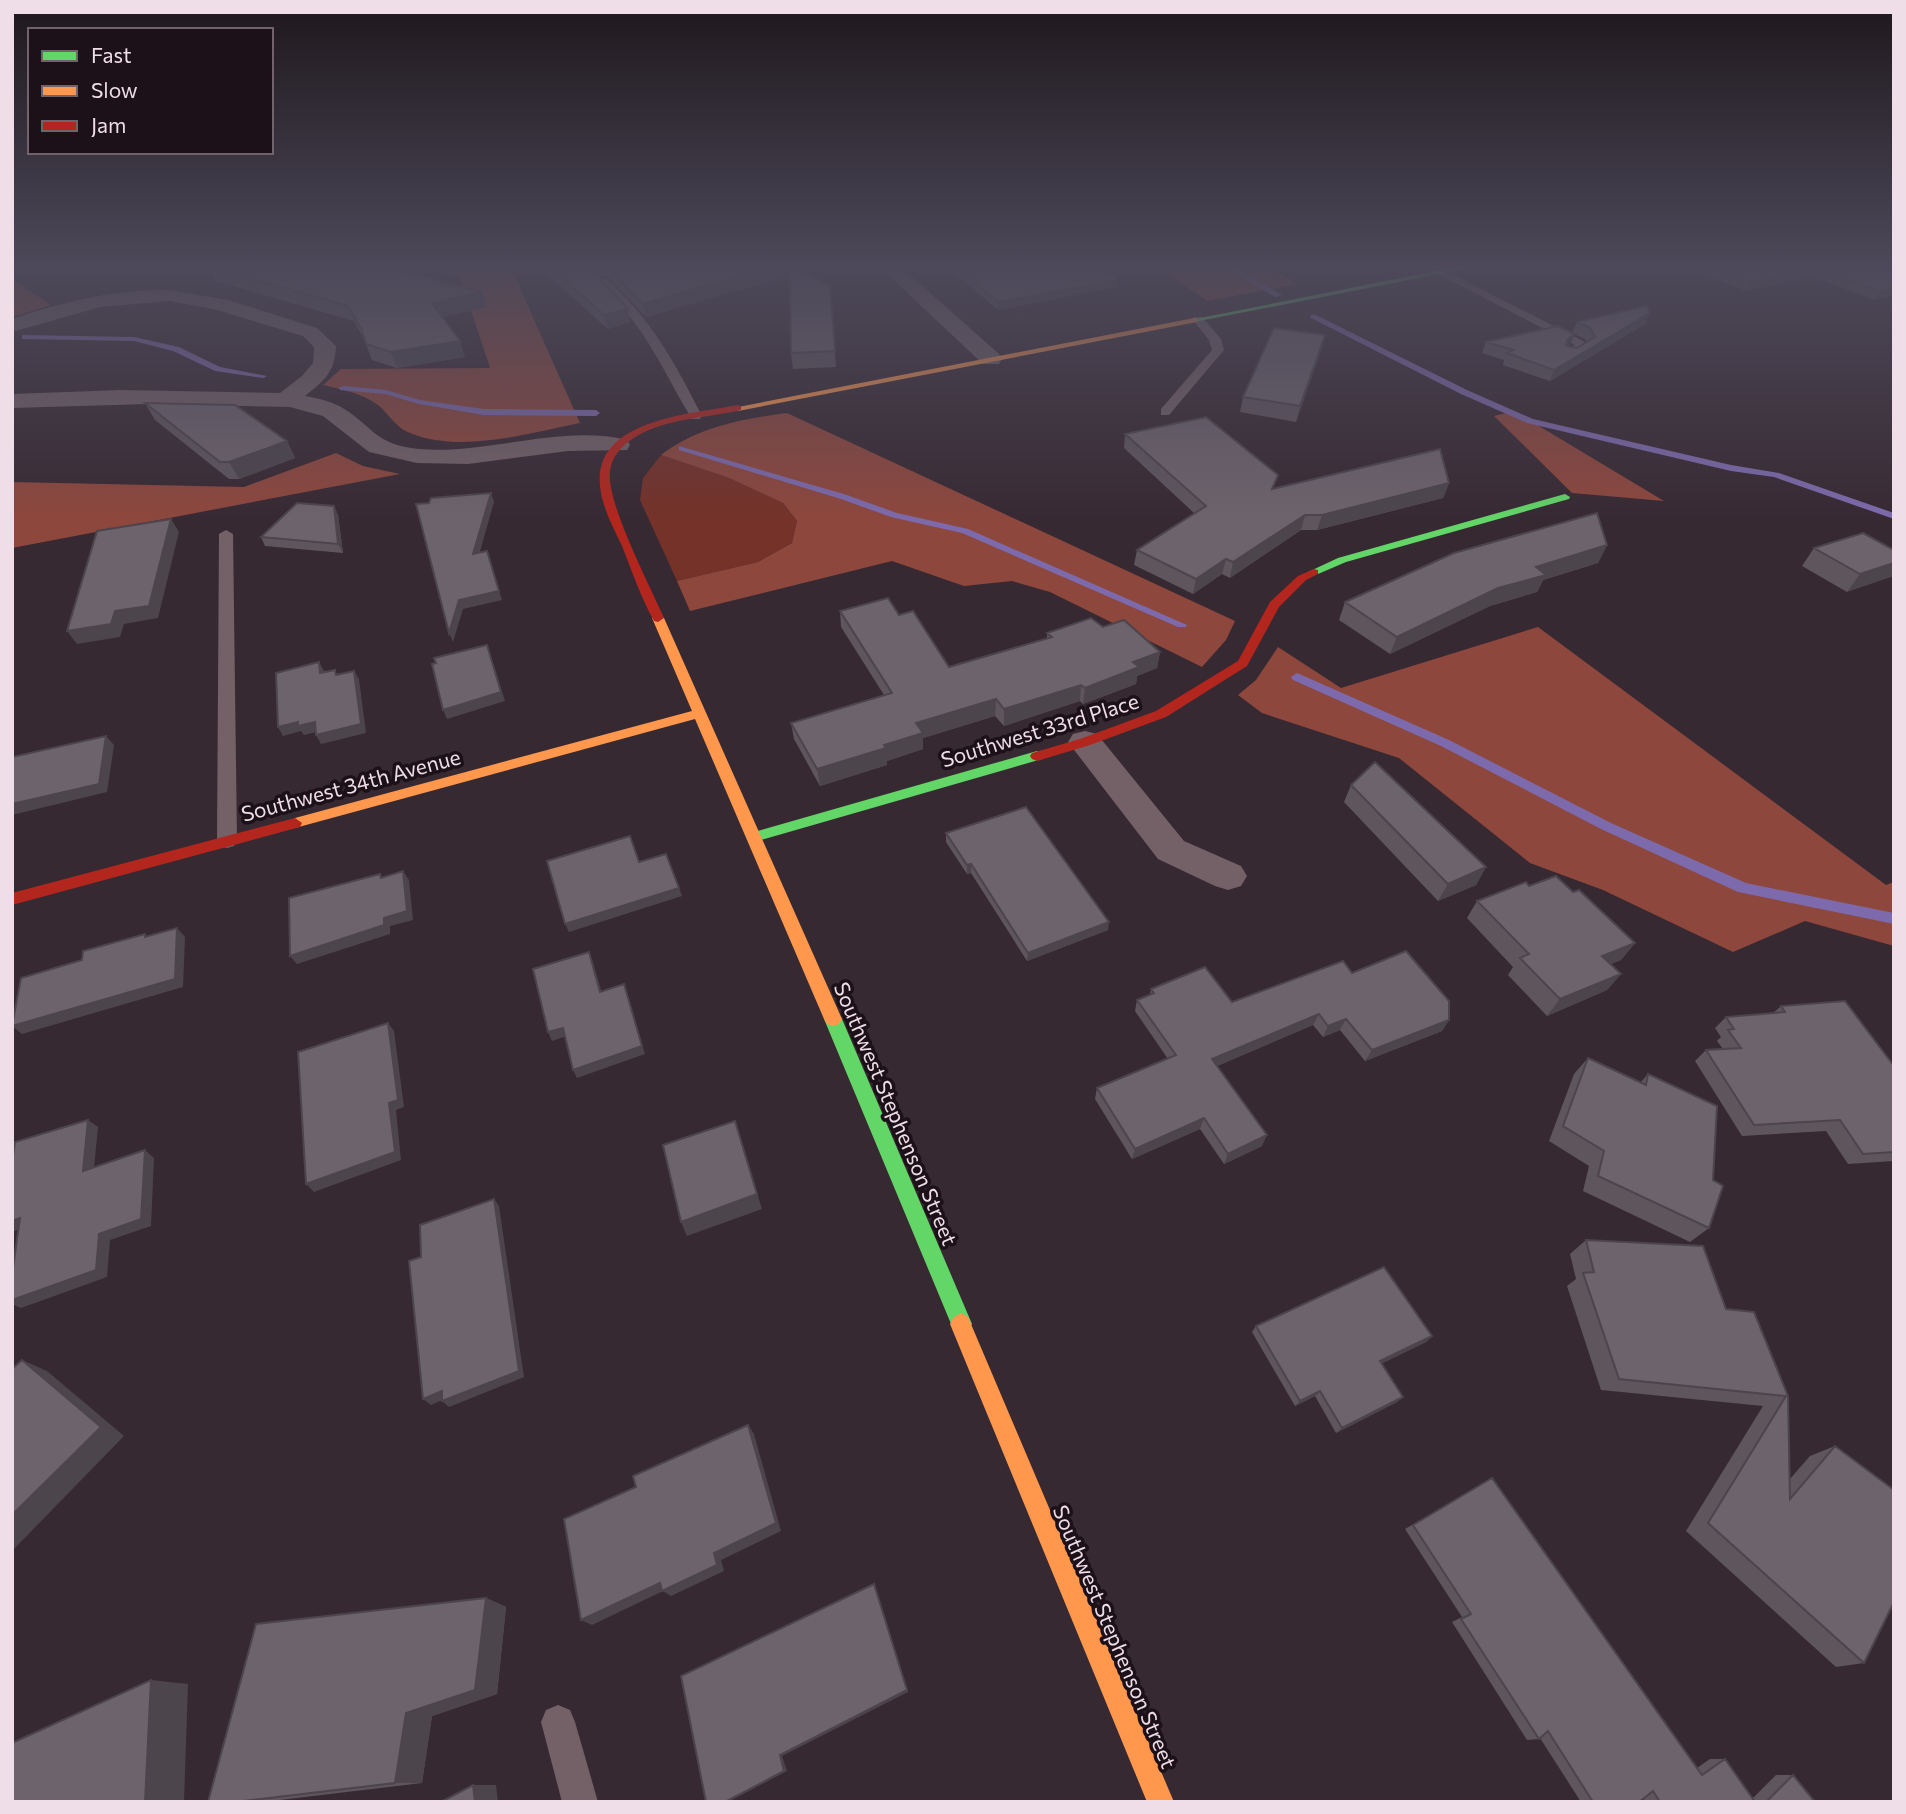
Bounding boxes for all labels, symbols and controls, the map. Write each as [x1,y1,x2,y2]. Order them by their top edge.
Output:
legend [28,28,273,154]
text: Fast [91,42,132,67]
text: Slow [91,77,138,102]
text: Jam [91,112,126,137]
street label: Southwest 33rd Place [938,688,1142,772]
street label: Southwest 34th Avenue [238,743,463,826]
street label: Southwest Stephenson Street [830,978,963,1249]
street label: Southwest Stephenson Street [1049,1501,1182,1772]

